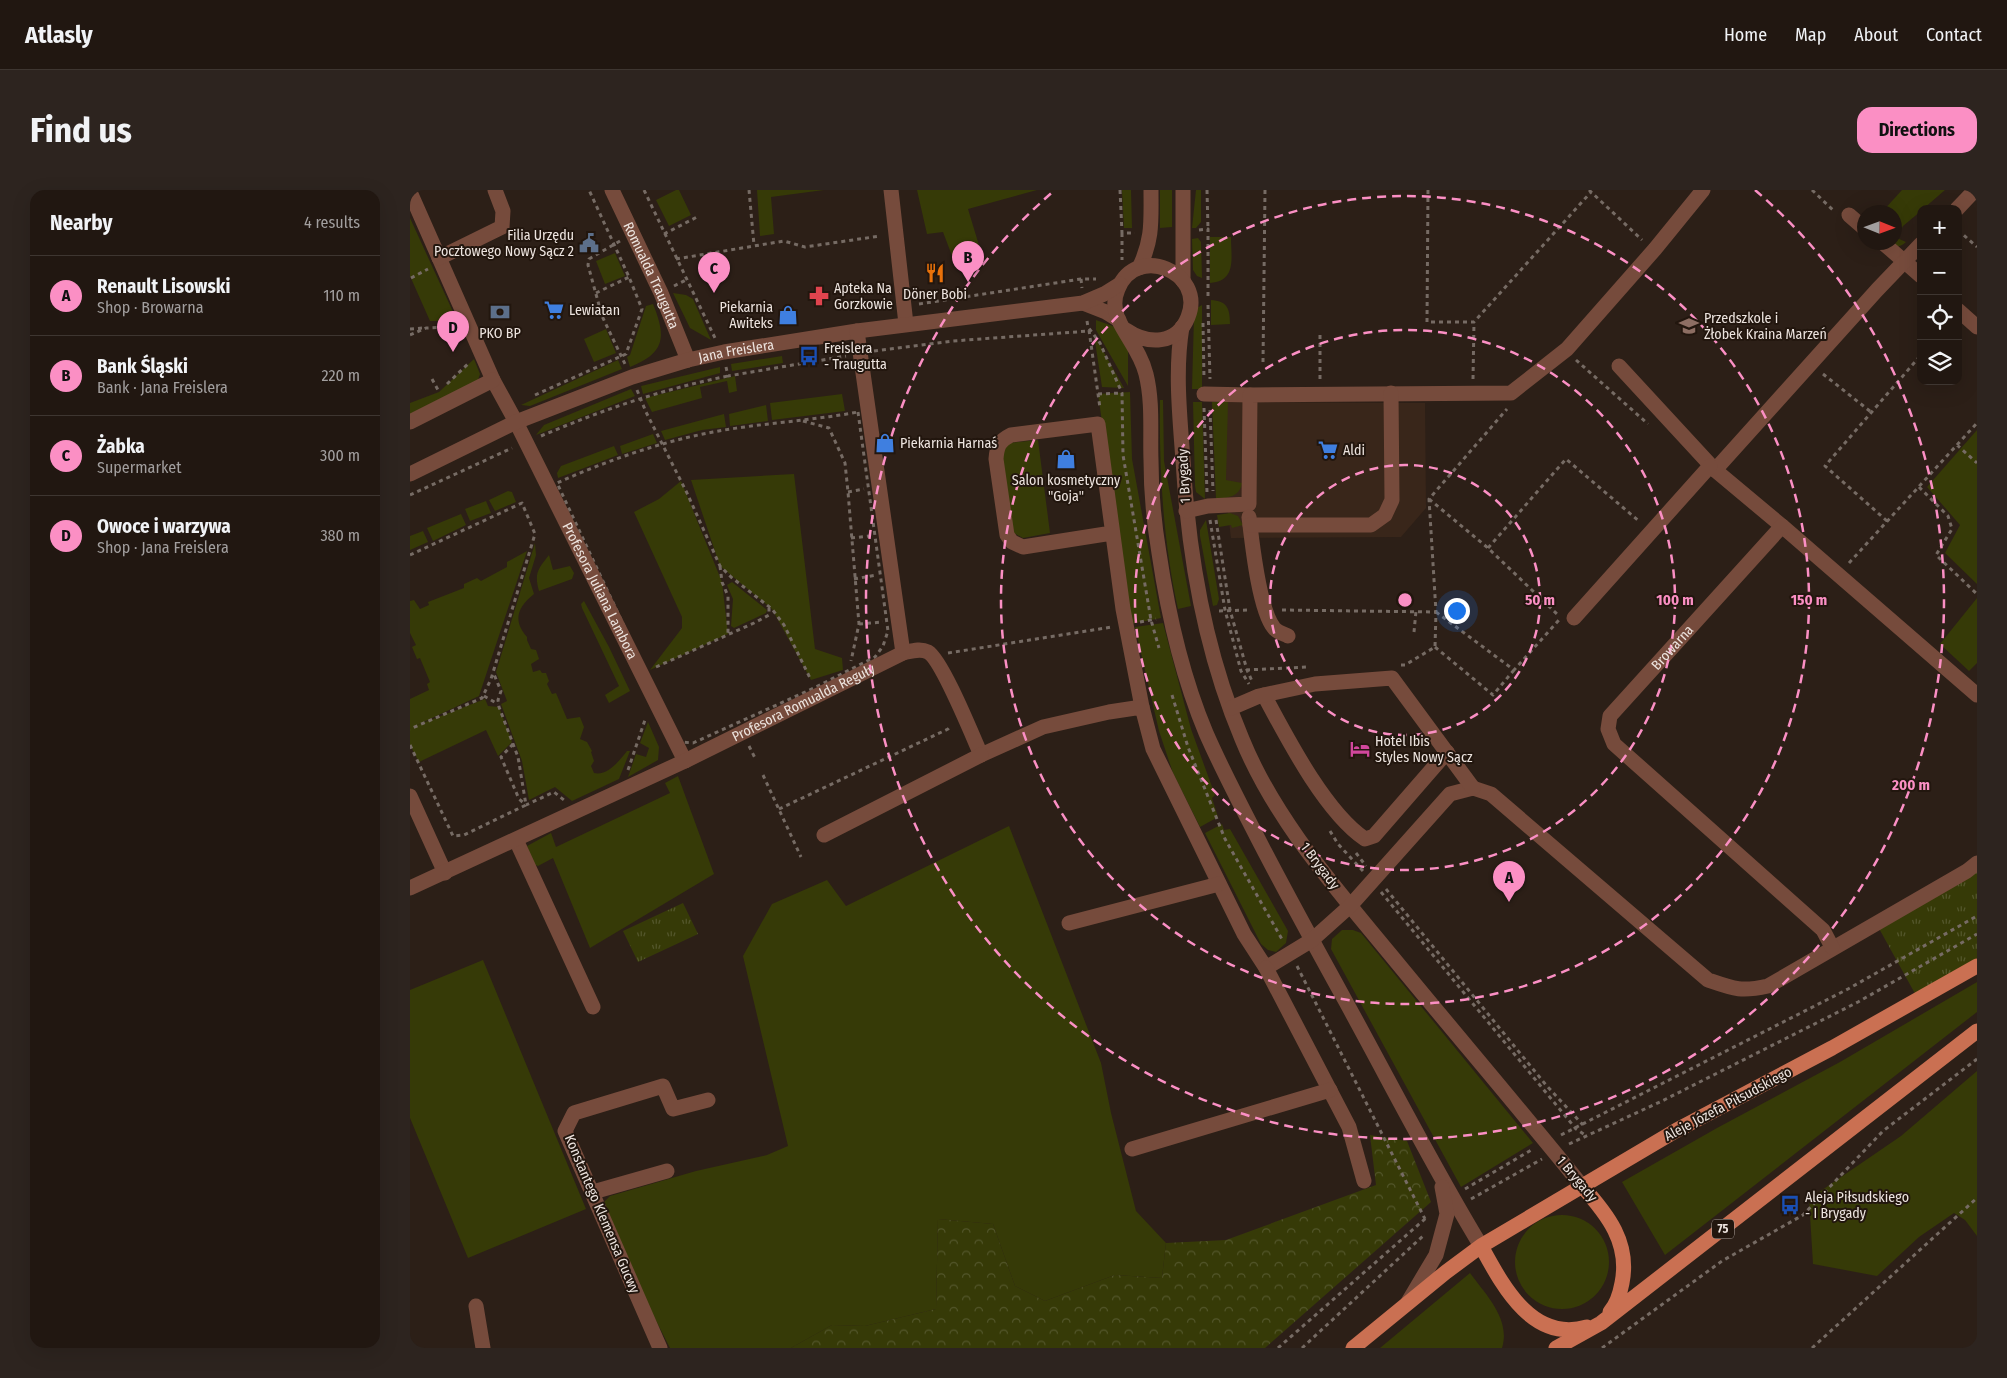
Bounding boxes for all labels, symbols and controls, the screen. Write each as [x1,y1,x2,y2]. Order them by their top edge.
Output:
text: Atlasly [25,21,93,49]
text: Home [1724,24,1767,46]
text: Map [1795,24,1826,46]
text: About [1854,24,1898,46]
text: Contact [1926,24,1982,46]
button: Directions [1857,107,1977,153]
text: Find us [30,109,132,151]
north arrow [1857,205,1902,250]
map controls [1917,205,1962,385]
button: + [1917,205,1962,250]
text: Nearby [50,210,112,236]
text: 4 results [304,213,360,232]
street label: Romualda Traugutta [620,219,683,331]
place label: Filia Urzędu Pocztowego Nowy Sącz 2 [434,227,574,260]
public building icon: Filia Urzędu Pocztowego Nowy Sącz 2 [578,232,600,254]
pin: B [952,241,984,282]
button: − [1917,250,1962,295]
pin: C [698,252,730,293]
restaurant icon: Döner Bobi [924,262,946,284]
text: Renault Lisowski [97,275,230,298]
place label: Apteka Na Gorzkowie [834,280,893,313]
pharmacy icon: Apteka Na Gorzkowie [808,285,830,307]
text: A [62,286,70,305]
text: 110 m [323,286,360,305]
place label: Döner Bobi [903,286,967,303]
button: locate [1917,295,1962,340]
text: Shop · Browarna [97,298,203,317]
supermarket icon: Lewiatan [543,299,565,321]
place label: Piekarnia Awiteks [719,299,773,332]
bank icon: PKO BP [489,301,511,323]
place label: Lewiatan [569,302,620,319]
shop icon: Piekarnia Awiteks [777,304,799,326]
place label: Przedszkole i Żłobek Kraina Marzeń [1704,310,1827,343]
pin: D [437,311,469,352]
school or university icon: Przedszkole i Żłobek Kraina Marzeń [1678,315,1700,337]
place label: PKO BP [479,325,521,342]
street label: Jana Freislera [697,336,775,366]
place label: Freislera - Traugutta [824,340,887,373]
button: layers [1917,340,1962,385]
bus stop icon: Freislera - Traugutta [798,345,820,367]
text: Bank Śląski [97,355,188,378]
text: B [62,366,70,385]
text: 220 m [321,366,360,385]
text: Bank · Jana Freislera [97,378,228,397]
shop icon: Piekarnia Harnaś [874,432,896,454]
text: Żabka [97,435,145,458]
place label: Piekarnia Harnaś [900,435,997,452]
supermarket icon: Aldi [1317,439,1339,461]
place label: Aldi [1343,442,1365,459]
text: C [62,446,70,465]
text: 300 m [320,446,360,465]
shop icon: Salon kosmetyczny "Goja" [1055,448,1077,470]
street label: 1 Brygady [1174,448,1194,504]
text: Supermarket [97,458,181,477]
place label: Salon kosmetyczny "Goja" [1012,472,1121,505]
text: Owoce i warzywa [97,515,231,538]
street label: Profesora Juliana Lambora [559,520,641,662]
text: D [61,526,71,545]
text: 380 m [320,526,360,545]
text: Shop · Jana Freislera [97,538,229,557]
centre of rings [1396,591,1414,609]
text: 50 m [1525,591,1555,609]
text: 100 m [1656,591,1694,609]
text: 150 m [1791,591,1827,609]
your location [1444,598,1470,624]
street label: Browarna [1648,621,1697,673]
street label: Profesora Romualda Reguły [729,659,878,745]
place label: Hotel Ibis Styles Nowy Sącz [1375,733,1473,766]
hotel icon: Hotel Ibis Styles Nowy Sącz [1349,738,1371,760]
text: 200 m [1891,776,1930,794]
street label: 1 Brygady [1297,839,1344,893]
pin: A [1493,861,1525,902]
street label: Aleje Józefa Piłsudskiego [1661,1063,1795,1145]
street label: Konstantego Klemensa Gucwy [561,1132,643,1297]
street label: 1 Brygady [1553,1153,1601,1206]
place label: Aleja Piłsudskiego - I Brygady [1805,1189,1909,1222]
bus stop icon: Aleja Piłsudskiego - I Brygady [1779,1194,1801,1216]
road number: 75 [1712,1220,1734,1238]

